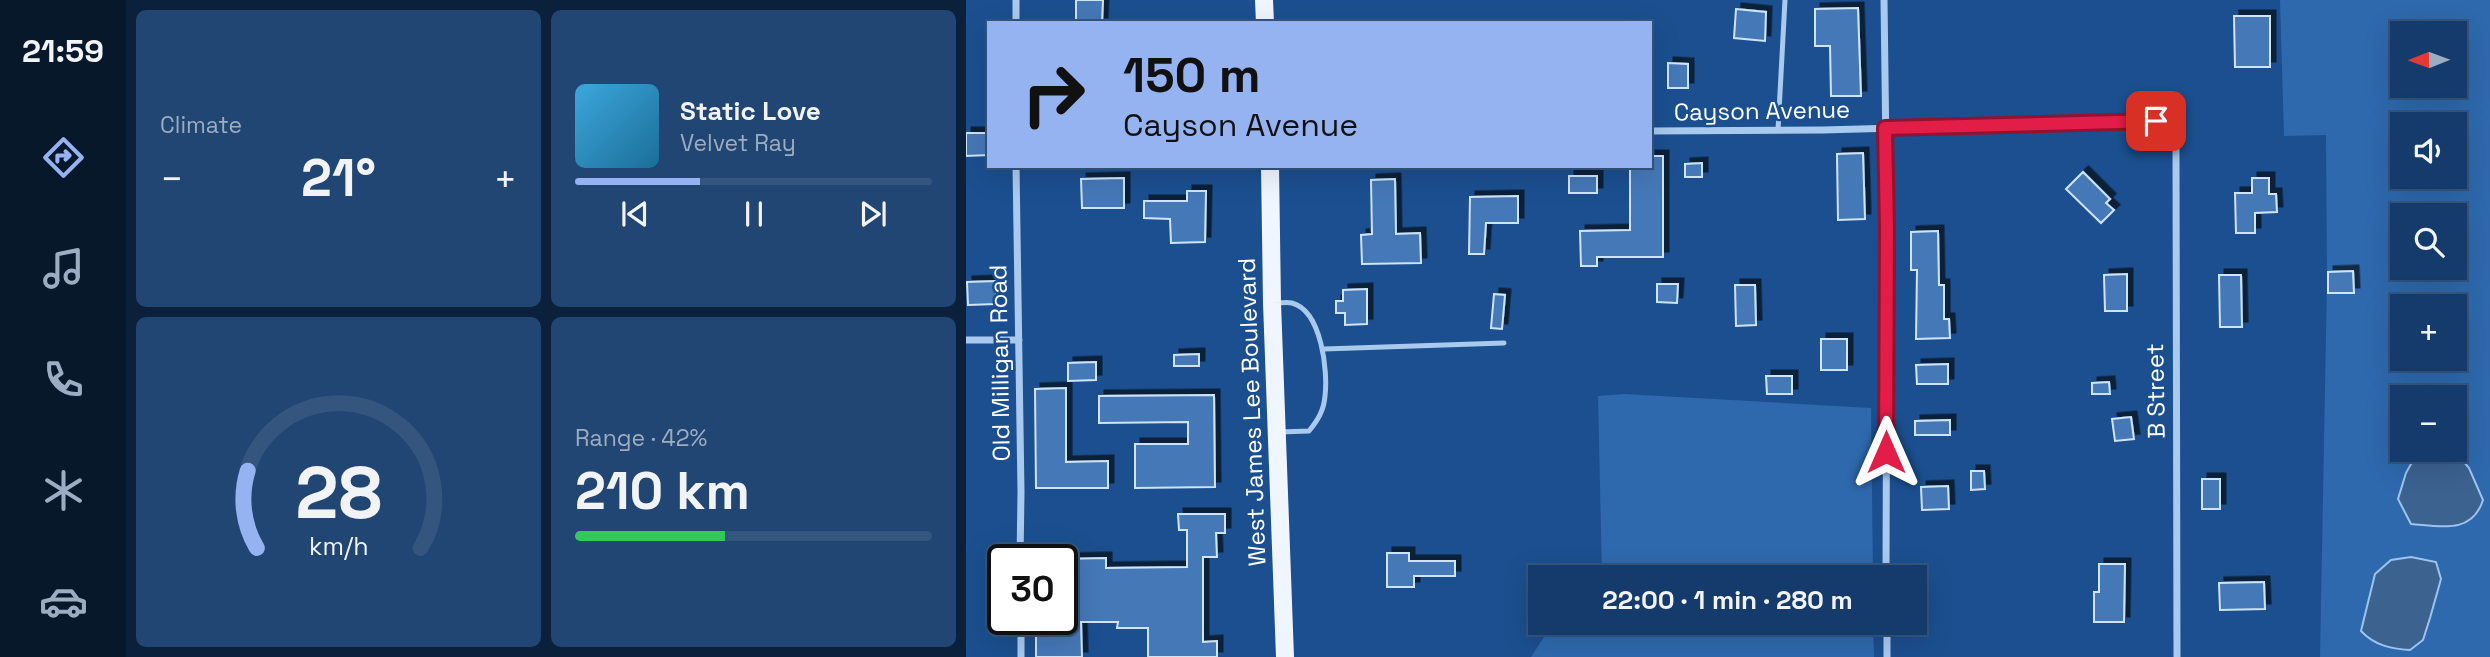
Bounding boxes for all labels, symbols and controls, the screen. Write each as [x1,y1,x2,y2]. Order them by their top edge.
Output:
north arrow [2390,21,2468,98]
map controls [2390,21,2467,462]
text: 21:59 [22,31,104,71]
text: 150 m [1123,44,1261,106]
icon: right [1008,49,1099,140]
pin [2126,91,2186,151]
street label: Cayson Avenue [1674,93,1850,128]
text: Static Love [680,94,821,128]
icon: arrive [2137,102,2175,140]
text: Cayson Avenue [1123,105,1358,145]
text: Climate [160,110,242,140]
button: sound [2390,112,2467,189]
text: Velvet Ray [680,128,796,158]
icon: directions [39,133,88,182]
text: 21° [301,145,376,211]
text: − [160,155,184,203]
text: + [493,155,517,203]
icon: previous [616,195,654,233]
icon: pause [735,195,773,233]
icon: next [854,195,892,233]
button: search [2390,203,2467,280]
icon: music [39,244,88,293]
street label: West James Lee Boulevard [1231,257,1272,567]
street label: Old Milligan Road [982,264,1017,462]
button: + [2390,294,2467,371]
street label: B Street [2139,343,2172,439]
icon: phone [39,355,88,404]
button: − [2390,385,2467,462]
position arrow [1849,415,1923,489]
text: Range · 42% [575,423,707,453]
text: 28 [295,446,382,539]
text: 210 km [575,458,750,524]
icon: climate [39,466,88,515]
text: km/h [309,530,368,562]
speed limit sign: 30 [987,544,1078,635]
icon: car [39,577,88,626]
text: 22:00 · 1 min · 280 m [1602,583,1853,617]

